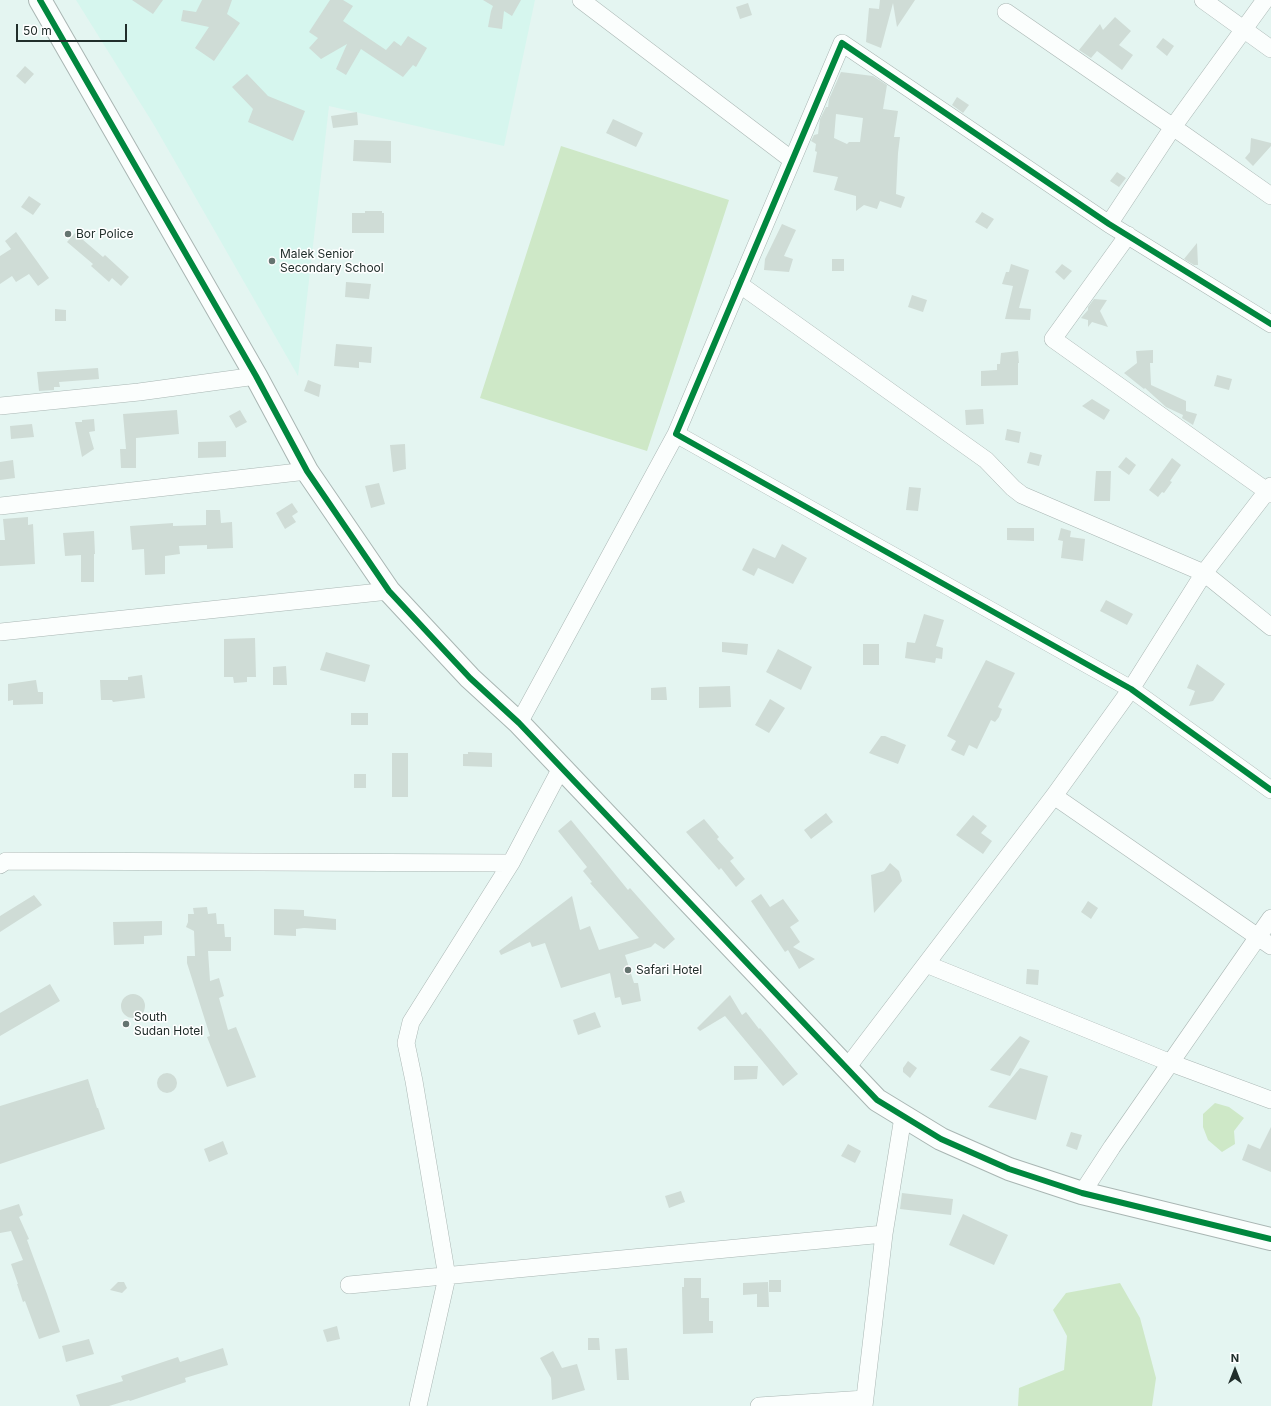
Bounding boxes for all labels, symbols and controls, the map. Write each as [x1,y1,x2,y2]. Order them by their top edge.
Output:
scale bar [18,16,129,42]
text: 50 m [23,23,52,38]
place label: Bor Police [76,227,133,241]
marker: Bor Police [63,229,73,239]
place label: Malek Senior Secondary School [280,247,384,275]
marker: Malek Senior Secondary School [267,256,277,266]
place label: Safari Hotel [636,963,702,977]
marker: Safari Hotel [623,965,633,975]
place label: South Sudan Hotel [134,1010,203,1038]
marker: South Sudan Hotel [121,1019,131,1029]
north arrow [1215,1350,1255,1390]
text: N [1231,1351,1239,1365]

